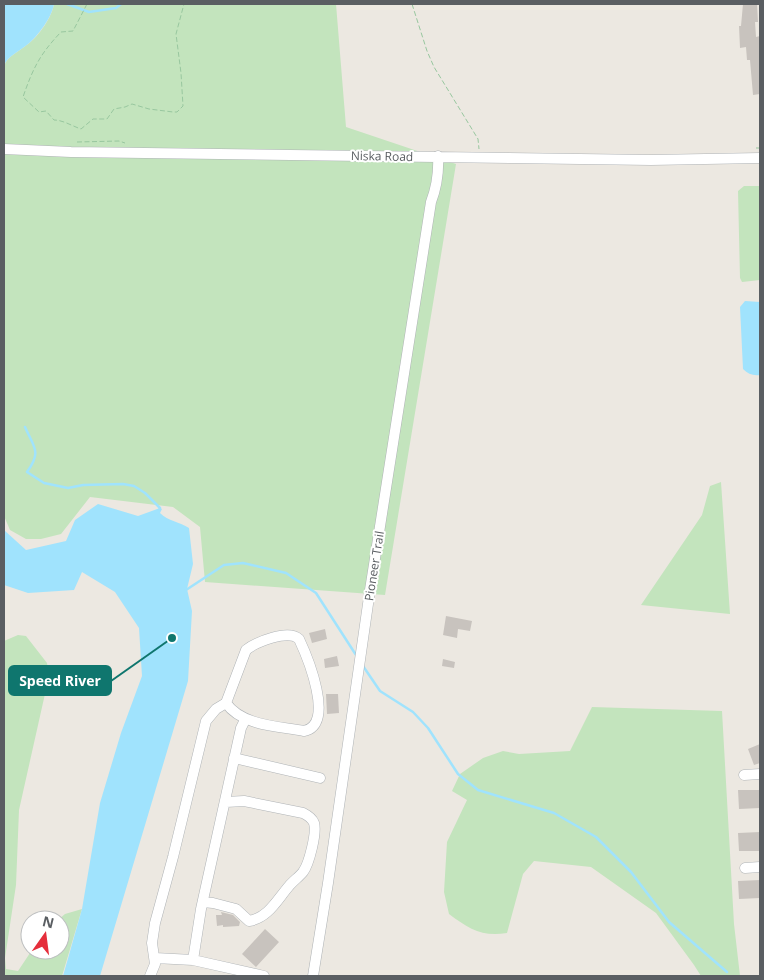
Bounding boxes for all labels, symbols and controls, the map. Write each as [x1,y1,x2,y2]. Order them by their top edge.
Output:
street label: Niska Road [351,147,413,165]
street label: Pioneer Trail [360,530,388,602]
callout: Speed River [9,666,111,695]
text: Speed River [19,671,102,690]
north arrow [20,910,70,960]
text: N [40,911,56,932]

